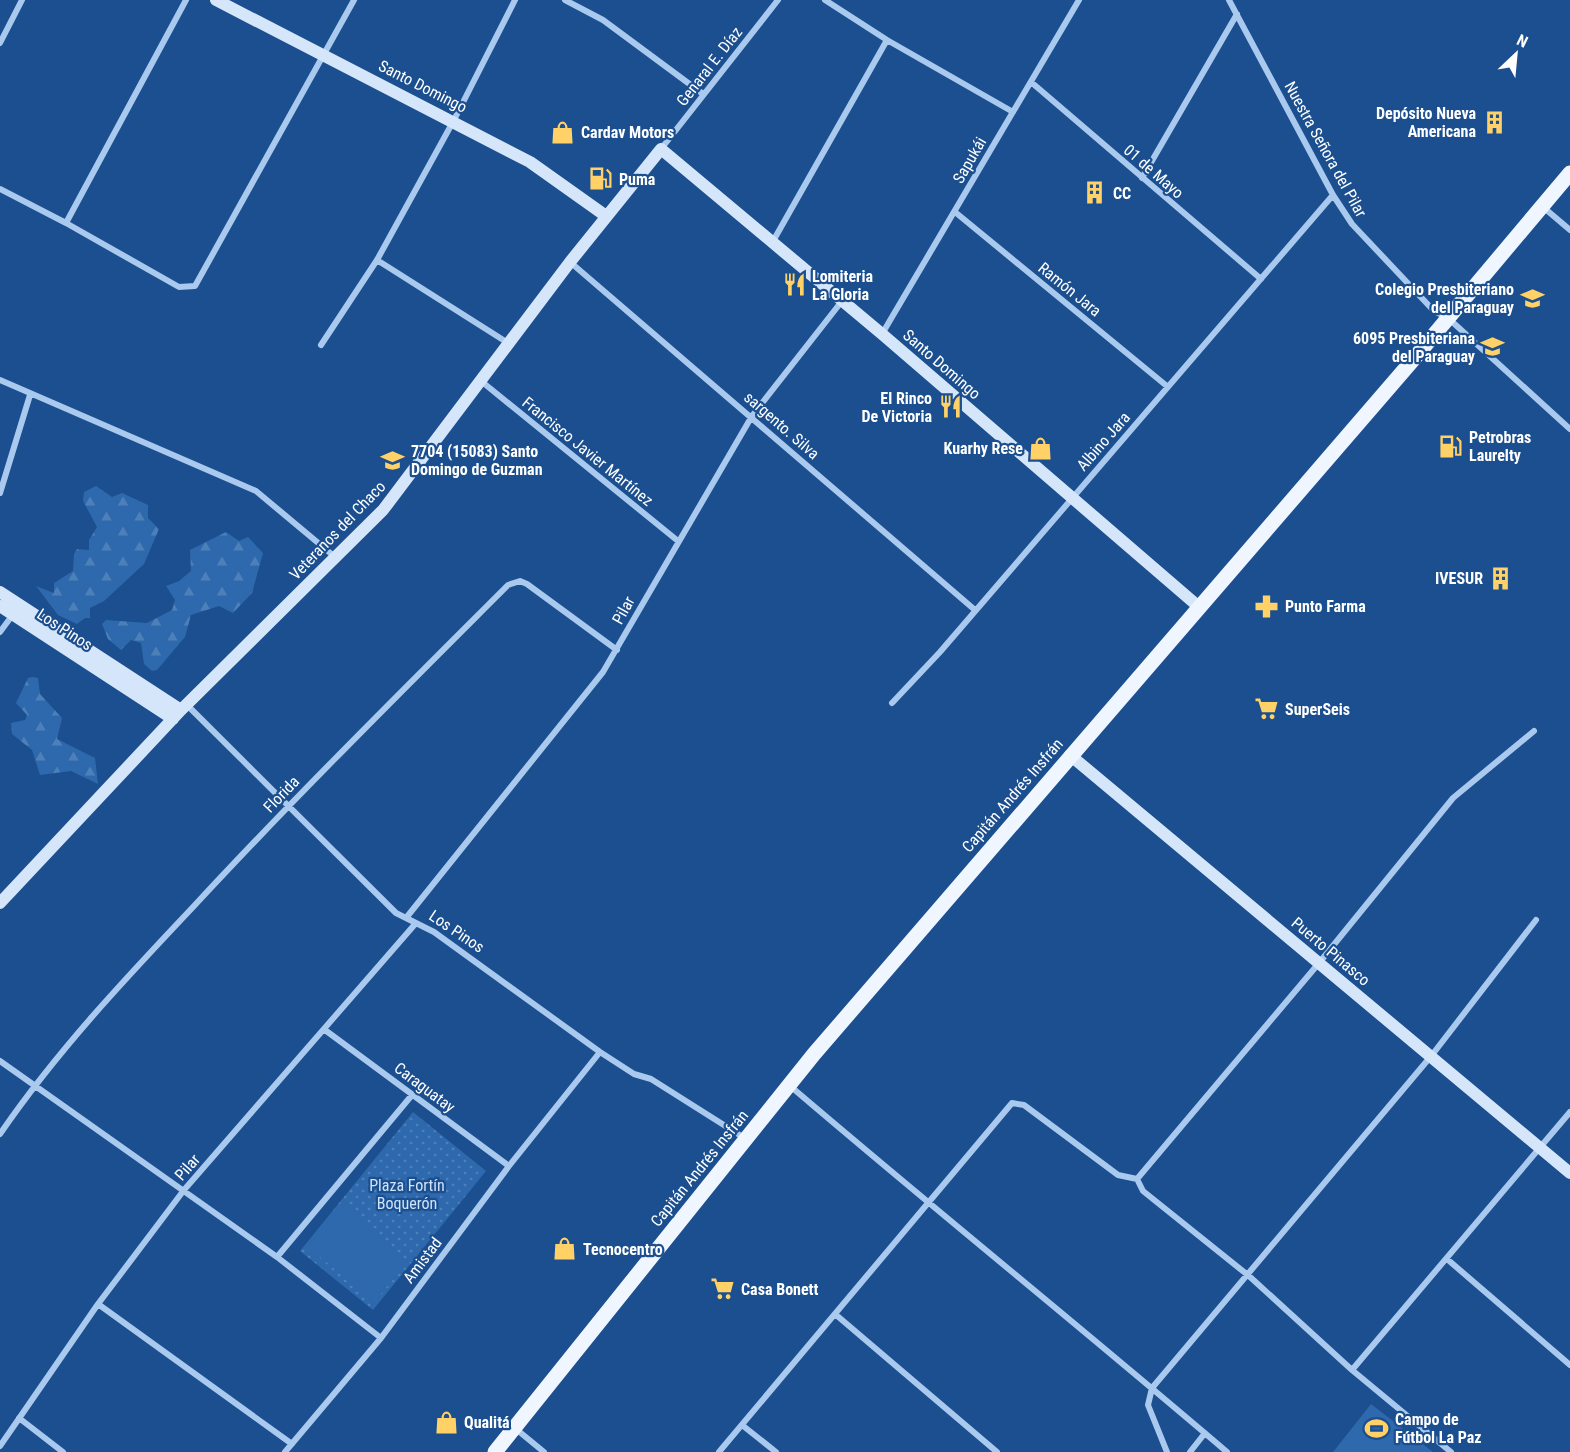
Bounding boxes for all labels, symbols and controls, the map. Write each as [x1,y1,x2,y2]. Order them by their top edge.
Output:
street label: Genaral E. Díaz [673,23,746,110]
north arrow [1486,24,1546,84]
text: N [1514,30,1531,52]
street label: Santo Domingo [375,56,470,117]
street label: Nuestra Señora del Pilar [1280,78,1371,220]
place label: Depósito Nueva Americana [1376,104,1476,141]
building icon: Depósito Nueva Americana [1481,109,1507,135]
shop icon: Cardav Motors [550,119,576,145]
place label: Cardav Motors [581,123,674,142]
street label: Sapukái [949,134,990,187]
street label: 01 de Mayo [1120,140,1187,202]
fuel station icon: Puma [588,166,614,192]
place label: Puma [619,170,656,189]
building icon: CC [1082,180,1108,206]
place label: CC [1113,184,1131,203]
street label: Ramón Jara [1034,258,1105,320]
place label: Lomiteria La Gloria [812,267,873,304]
restaurant icon: Lomiteria La Gloria [781,272,807,298]
place label: Colegio Presbiteriano del Paraguay [1375,280,1514,317]
school or university icon: Colegio Presbiteriano del Paraguay [1519,285,1545,311]
street label: Santo Domingo [899,326,984,403]
place label: 6095 Presbiteriana del Paraguay [1353,329,1475,366]
school or university icon: 6095 Presbiteriana del Paraguay [1480,334,1506,360]
street label: sargento. Silva [740,388,823,463]
place label: El Rinco De Victoria [861,389,932,426]
street label: Francisco Javier Martínez [519,393,657,510]
restaurant icon: El Rinco De Victoria [937,394,963,420]
street label: Albino Jara [1073,408,1134,475]
place label: Petrobras Laurelty [1469,428,1531,465]
fuel station icon: Petrobras Laurelty [1438,433,1464,459]
shop icon: Kuarhy Rese [1028,435,1054,461]
place label: Kuarhy Rese [944,439,1023,458]
place label: 7704 (15083) Santo Domingo de Guzman [411,442,543,479]
school or university icon: 7704 (15083) Santo Domingo de Guzman [380,447,406,473]
street label: Veteranos del Chaco [285,477,389,584]
building icon: IVESUR [1488,565,1514,591]
place label: IVESUR [1435,569,1483,588]
street label: Pilar [608,593,639,627]
pharmacy icon: Punto Farma [1254,593,1280,619]
place label: Punto Farma [1285,597,1366,616]
street label: Los Pinos [33,605,96,654]
supermarket icon: SuperSeis [1254,696,1280,722]
place label: SuperSeis [1285,700,1350,719]
street label: Capitán Andrés Insfrán [958,735,1067,856]
street label: Florida [259,772,303,817]
street label: Los Pinos [426,906,488,957]
street label: Puerto Pinasco [1288,913,1374,990]
street label: Caraguatay [391,1058,459,1117]
street label: Capitán Andrés Insfrán [647,1106,752,1230]
street label: Pilar [171,1150,204,1184]
park label: Plaza Fortín Boquerón [369,1176,445,1213]
street label: Amistad [399,1234,446,1287]
shop icon: Tecnocentro [552,1236,578,1262]
place label: Tecnocentro [583,1240,663,1259]
supermarket icon: Casa Bonett [710,1276,736,1302]
place label: Casa Bonett [741,1280,819,1299]
shop icon: Qualitá [433,1409,459,1435]
place label: Campo de Fútbol La Paz [1395,1410,1481,1447]
place label: Qualitá [464,1413,510,1432]
sports icon: Campo de Fútbol La Paz [1364,1415,1390,1441]

